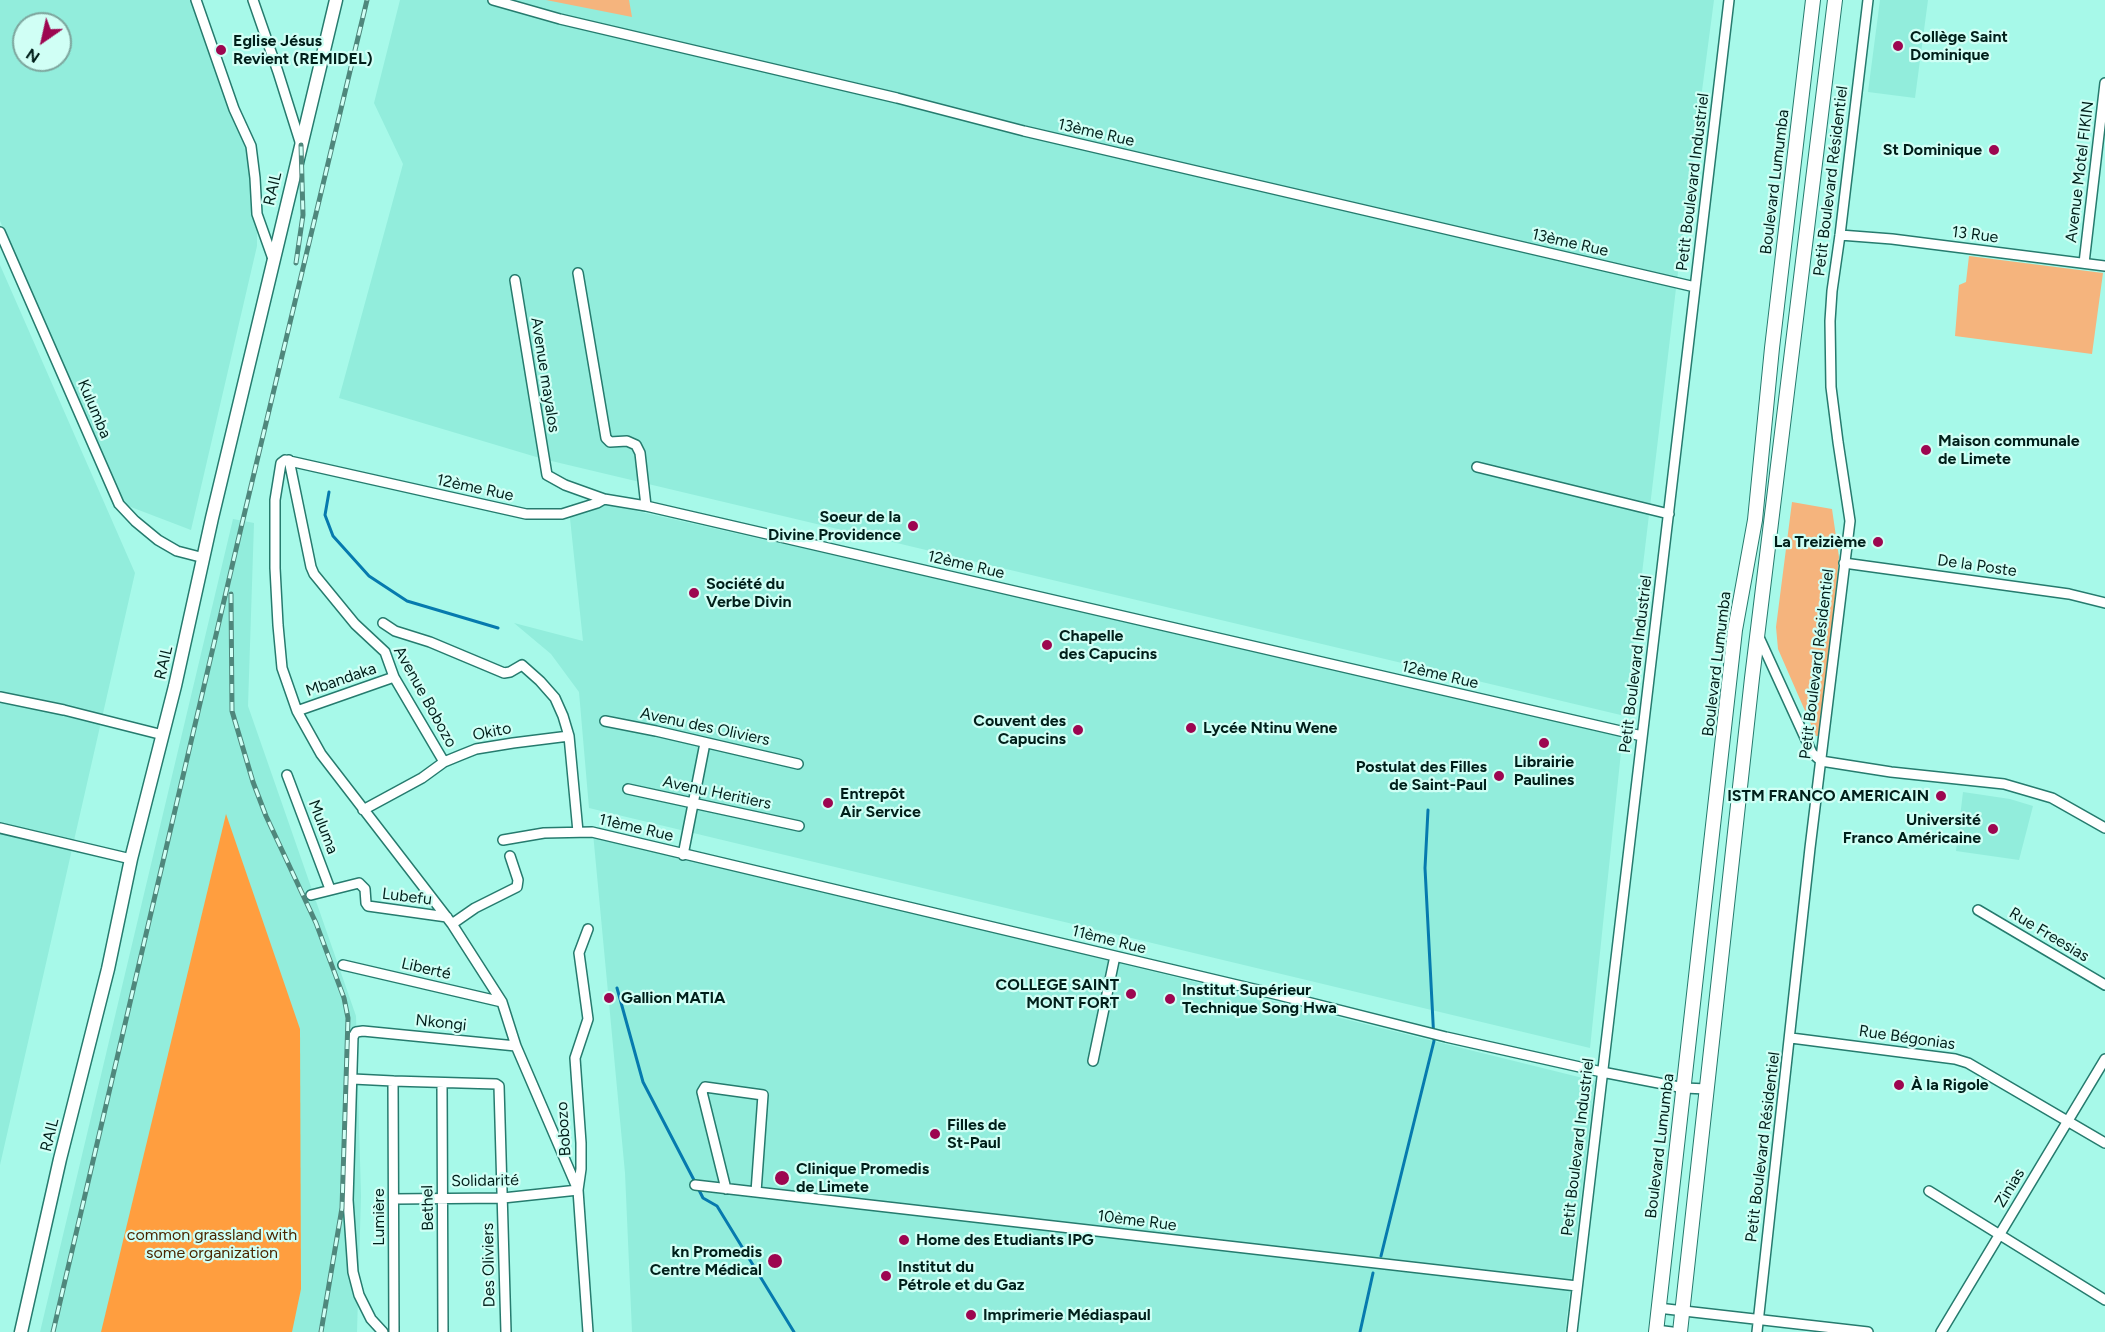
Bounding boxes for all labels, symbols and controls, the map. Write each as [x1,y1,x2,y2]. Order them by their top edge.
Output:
north arrow [12,12,72,72]
place label: Collège Saint Dominique [1910,27,2008,65]
place label: Eglise Jésus Revient (REMIDEL) [233,31,373,69]
marker: Collège Saint Dominique [1891,39,1905,53]
marker: Eglise Jésus Revient (REMIDEL) [214,43,228,57]
text: N [22,44,43,67]
street label: Petit Boulevard Résidentiel [1810,85,1852,277]
street label: Petit Boulevard Industriel [1673,92,1713,272]
street label: Avenue Motel FIKIN [2062,100,2098,244]
street label: Boulevard Lumumba [1757,108,1793,256]
street label: 13ème Rue [1056,115,1136,151]
place label: St Dominique [1883,140,1982,160]
marker: St Dominique [1987,143,2001,157]
street label: RAIL [260,171,286,207]
street label: 13 Rue [1951,223,1999,247]
street label: 13ème Rue [1530,225,1610,261]
street label: Avenue mayalos [526,316,564,434]
street label: Kulumba [73,377,115,441]
place label: Maison communale de Limete [1938,431,2080,469]
marker: Maison communale de Limete [1919,443,1933,457]
street label: 12ème Rue [435,470,515,506]
place label: Soeur de la Divine Providence [768,507,901,545]
marker: Soeur de la Divine Providence [906,519,920,533]
place label: La Treizième [1774,532,1866,552]
marker: La Treizième [1871,535,1885,549]
street label: 12ème Rue [926,547,1006,583]
street label: De la Poste [1936,551,2018,581]
street label: Petit Boulevard Résidentiel [1796,568,1838,760]
place label: Société du Verbe Divin [706,574,792,612]
street label: Petit Boulevard Industriel [1616,574,1656,754]
marker: Société du Verbe Divin [687,586,701,600]
street label: Boulevard Lumumba [1699,590,1735,738]
place label: Chapelle des Capucins [1059,626,1157,664]
marker: Chapelle des Capucins [1040,638,1054,652]
street label: Avenue Bobozo [389,643,461,751]
street label: RAIL [151,645,177,681]
street label: 12ème Rue [1400,657,1480,693]
street label: Mbandaka [303,659,379,701]
street label: Avenu des Oliviers [638,704,772,750]
place label: Couvent des Capucins [973,711,1066,749]
place label: Lycée Ntinu Wene [1203,718,1337,738]
street label: Okito [471,719,513,745]
marker: Lycée Ntinu Wene [1184,721,1198,735]
marker: Couvent des Capucins [1071,723,1085,737]
marker: Librairie Paulines [1537,736,1551,750]
place label: Librairie Paulines [1514,752,1574,790]
place label: Postulat des Filles de Saint-Paul [1356,757,1487,795]
marker: Postulat des Filles de Saint-Paul [1492,769,1506,783]
street label: Avenu Heritiers [661,772,773,814]
place label: Entrepôt Air Service [840,784,921,822]
place label: ISTM FRANCO AMERICAIN [1727,786,1929,806]
marker: ISTM FRANCO AMERICAIN [1934,789,1948,803]
marker: Entrepôt Air Service [821,796,835,810]
street label: Muluma [304,797,342,857]
street label: 11ème Rue [597,810,675,846]
place label: Université Franco Américaine [1843,810,1981,848]
marker: Université Franco Américaine [1986,822,2000,836]
street label: Lubefu [381,884,433,910]
street label: Rue Freesias [2006,904,2092,966]
street label: 11ème Rue [1070,921,1148,959]
street label: Liberté [399,954,453,984]
place label: COLLEGE SAINT MONT FORT [996,975,1119,1013]
place label: Institut Supérieur Technique Song Hwa [1182,980,1337,1018]
marker: COLLEGE SAINT MONT FORT [1124,987,1138,1001]
place label: Gallion MATIA [621,988,725,1008]
marker: Gallion MATIA [602,991,616,1005]
marker: Institut Supérieur Technique Song Hwa [1163,992,1177,1006]
street label: Nkongi [414,1011,468,1035]
street label: Rue Bégonias [1858,1022,1956,1054]
street label: Petit Boulevard Résidentiel [1742,1051,1784,1243]
street label: Petit Boulevard Industriel [1558,1057,1598,1237]
street label: Boulevard Lumumba [1642,1072,1678,1220]
place label: À la Rigole [1911,1075,1989,1095]
marker: À la Rigole [1892,1078,1906,1092]
street label: Bobozo [553,1101,575,1157]
place label: Filles de St-Paul [947,1115,1006,1153]
street label: RAIL [37,1116,63,1154]
marker: Filles de St-Paul [928,1127,942,1141]
place label: Clinique Promedis de Limete [796,1159,929,1197]
street label: Zinias [1991,1165,2029,1211]
marker: Clinique Promedis de Limete [773,1169,791,1187]
street label: Solidarité [451,1171,519,1191]
street label: Bethel [418,1185,438,1231]
street label: Lumière [369,1188,389,1246]
street label: 10ème Rue [1096,1207,1178,1235]
street label: Des Oliviers [479,1223,499,1307]
park label: common grassland with some organization [127,1225,297,1263]
place label: Home des Etudiants IPG [916,1230,1094,1250]
marker: Home des Etudiants IPG [897,1233,911,1247]
place label: kn Promedis Centre Médical [650,1242,762,1280]
marker: kn Promedis Centre Médical [766,1252,784,1270]
place label: Institut du Pétrole et du Gaz [898,1257,1024,1295]
marker: Institut du Pétrole et du Gaz [879,1269,893,1283]
place label: Imprimerie Médiaspaul [983,1305,1151,1325]
marker: Imprimerie Médiaspaul [964,1308,978,1322]

